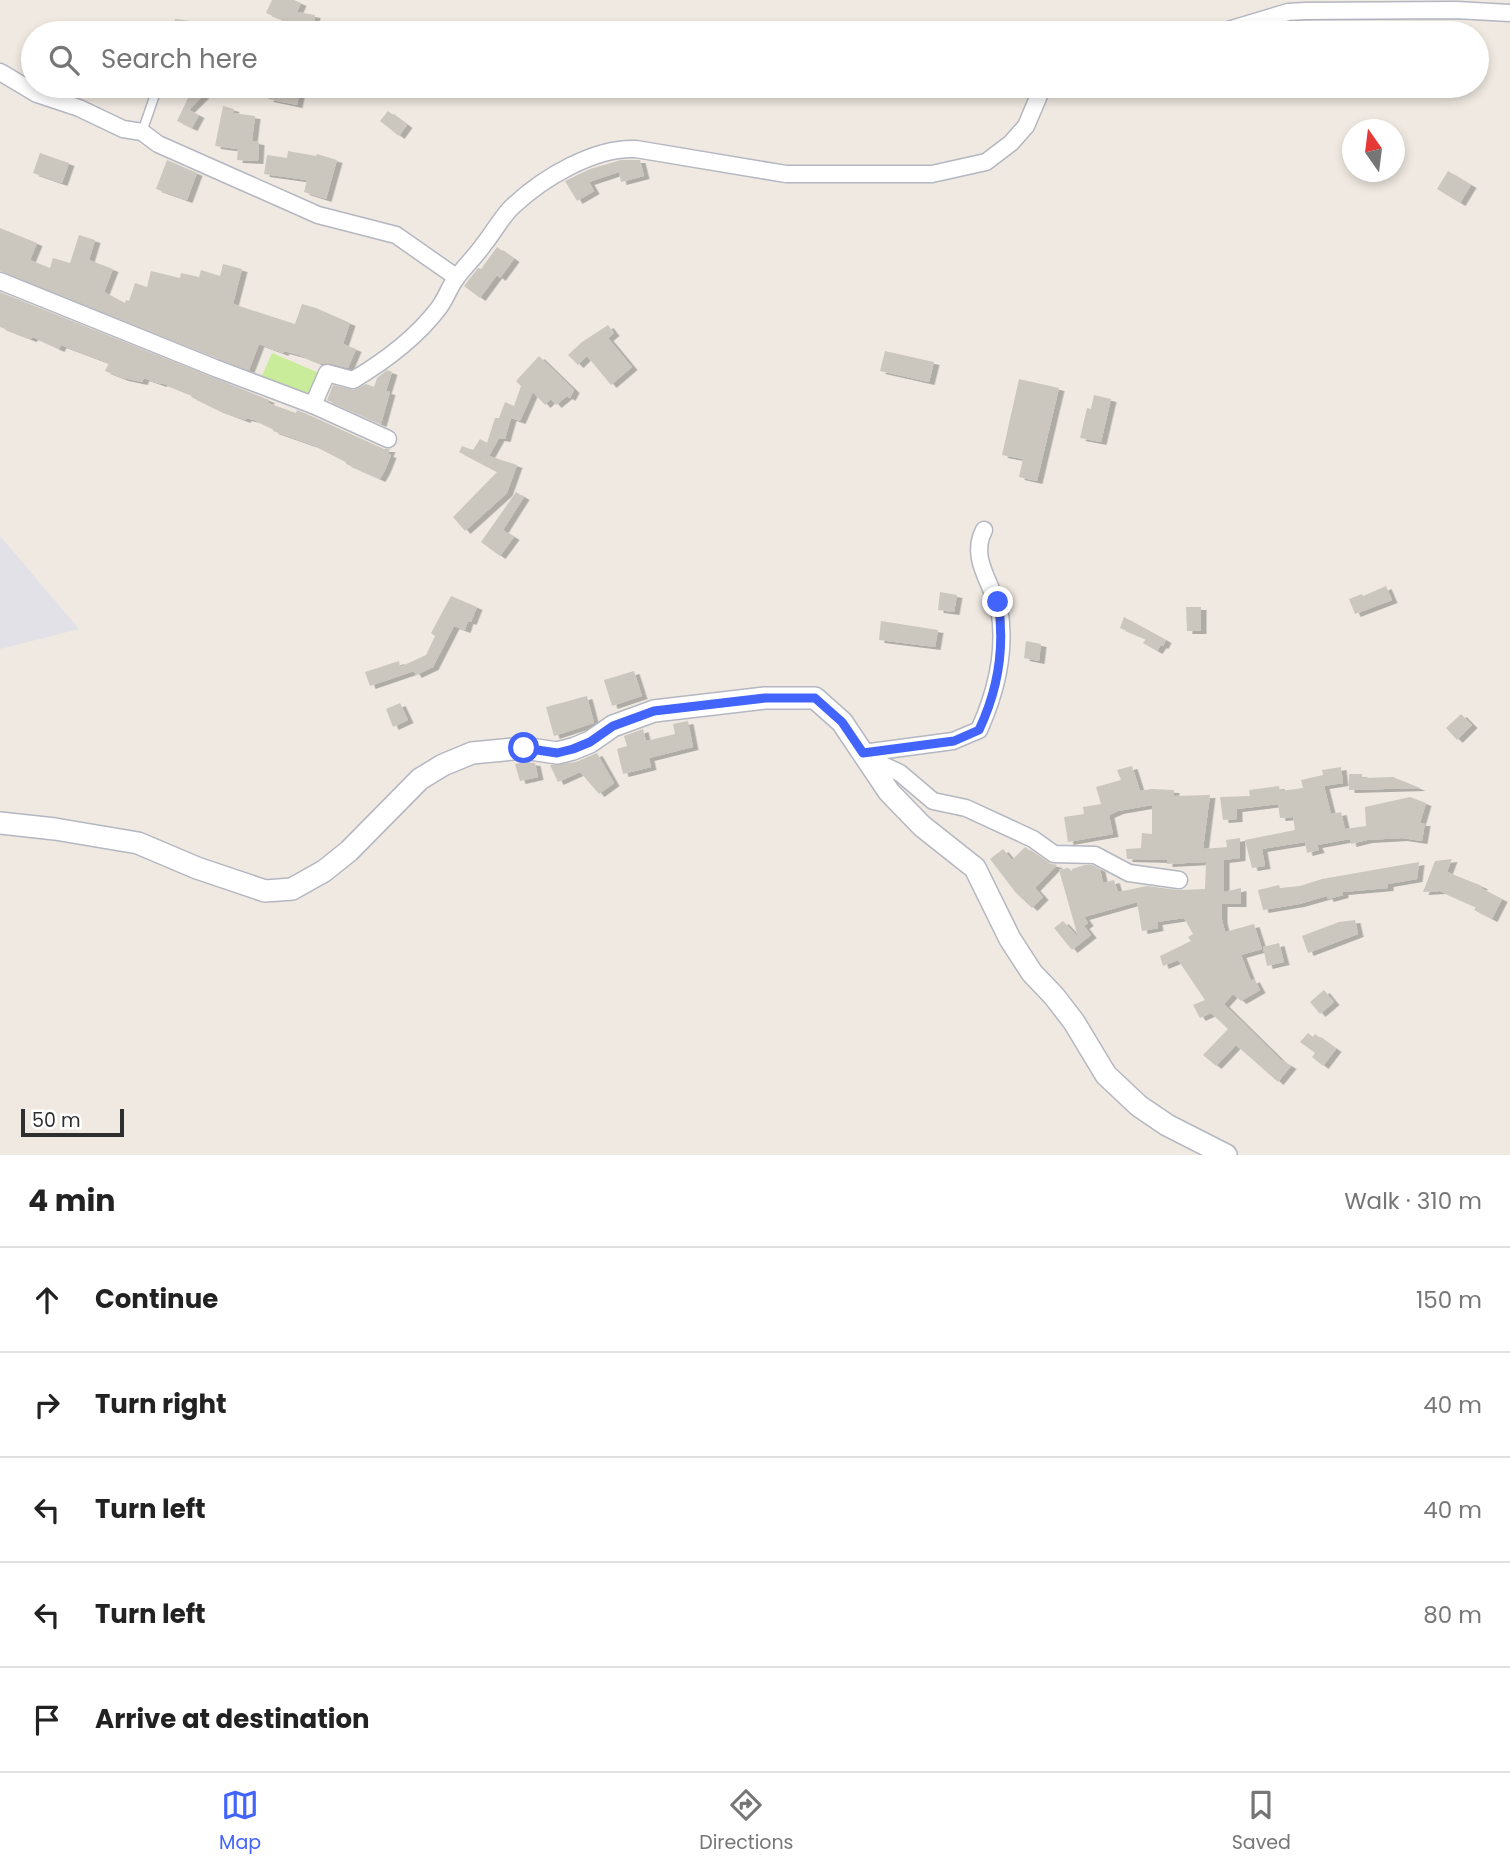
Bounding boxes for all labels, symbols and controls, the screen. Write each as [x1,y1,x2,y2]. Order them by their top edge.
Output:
search box [21,21,1489,98]
icon: search [45,41,83,79]
text: Search here [101,41,258,77]
north arrow [1342,119,1405,182]
route end [982,586,1013,617]
route start [508,732,539,763]
scale bar [21,1106,124,1138]
text: 50 m [32,1107,81,1134]
text: 4 min [28,1179,116,1222]
text: Walk · 310 m [1344,1185,1482,1217]
icon: ahead [28,1281,66,1319]
text: Continue [95,1281,218,1317]
text: 150 m [1416,1284,1482,1316]
icon: right [28,1386,66,1424]
text: Turn right [95,1386,227,1422]
text: 40 m [1423,1389,1482,1421]
icon: left [28,1491,66,1529]
text: Turn left [95,1491,206,1527]
text: 40 m [1423,1494,1482,1526]
icon: left [28,1596,66,1634]
text: Turn left [95,1596,206,1632]
text: 80 m [1423,1599,1482,1631]
icon: arrive [28,1701,66,1739]
text: Arrive at destination [95,1701,370,1737]
tab: Map [219,1786,261,1857]
tab: Directions [699,1786,794,1857]
tab: Saved [1232,1786,1291,1857]

